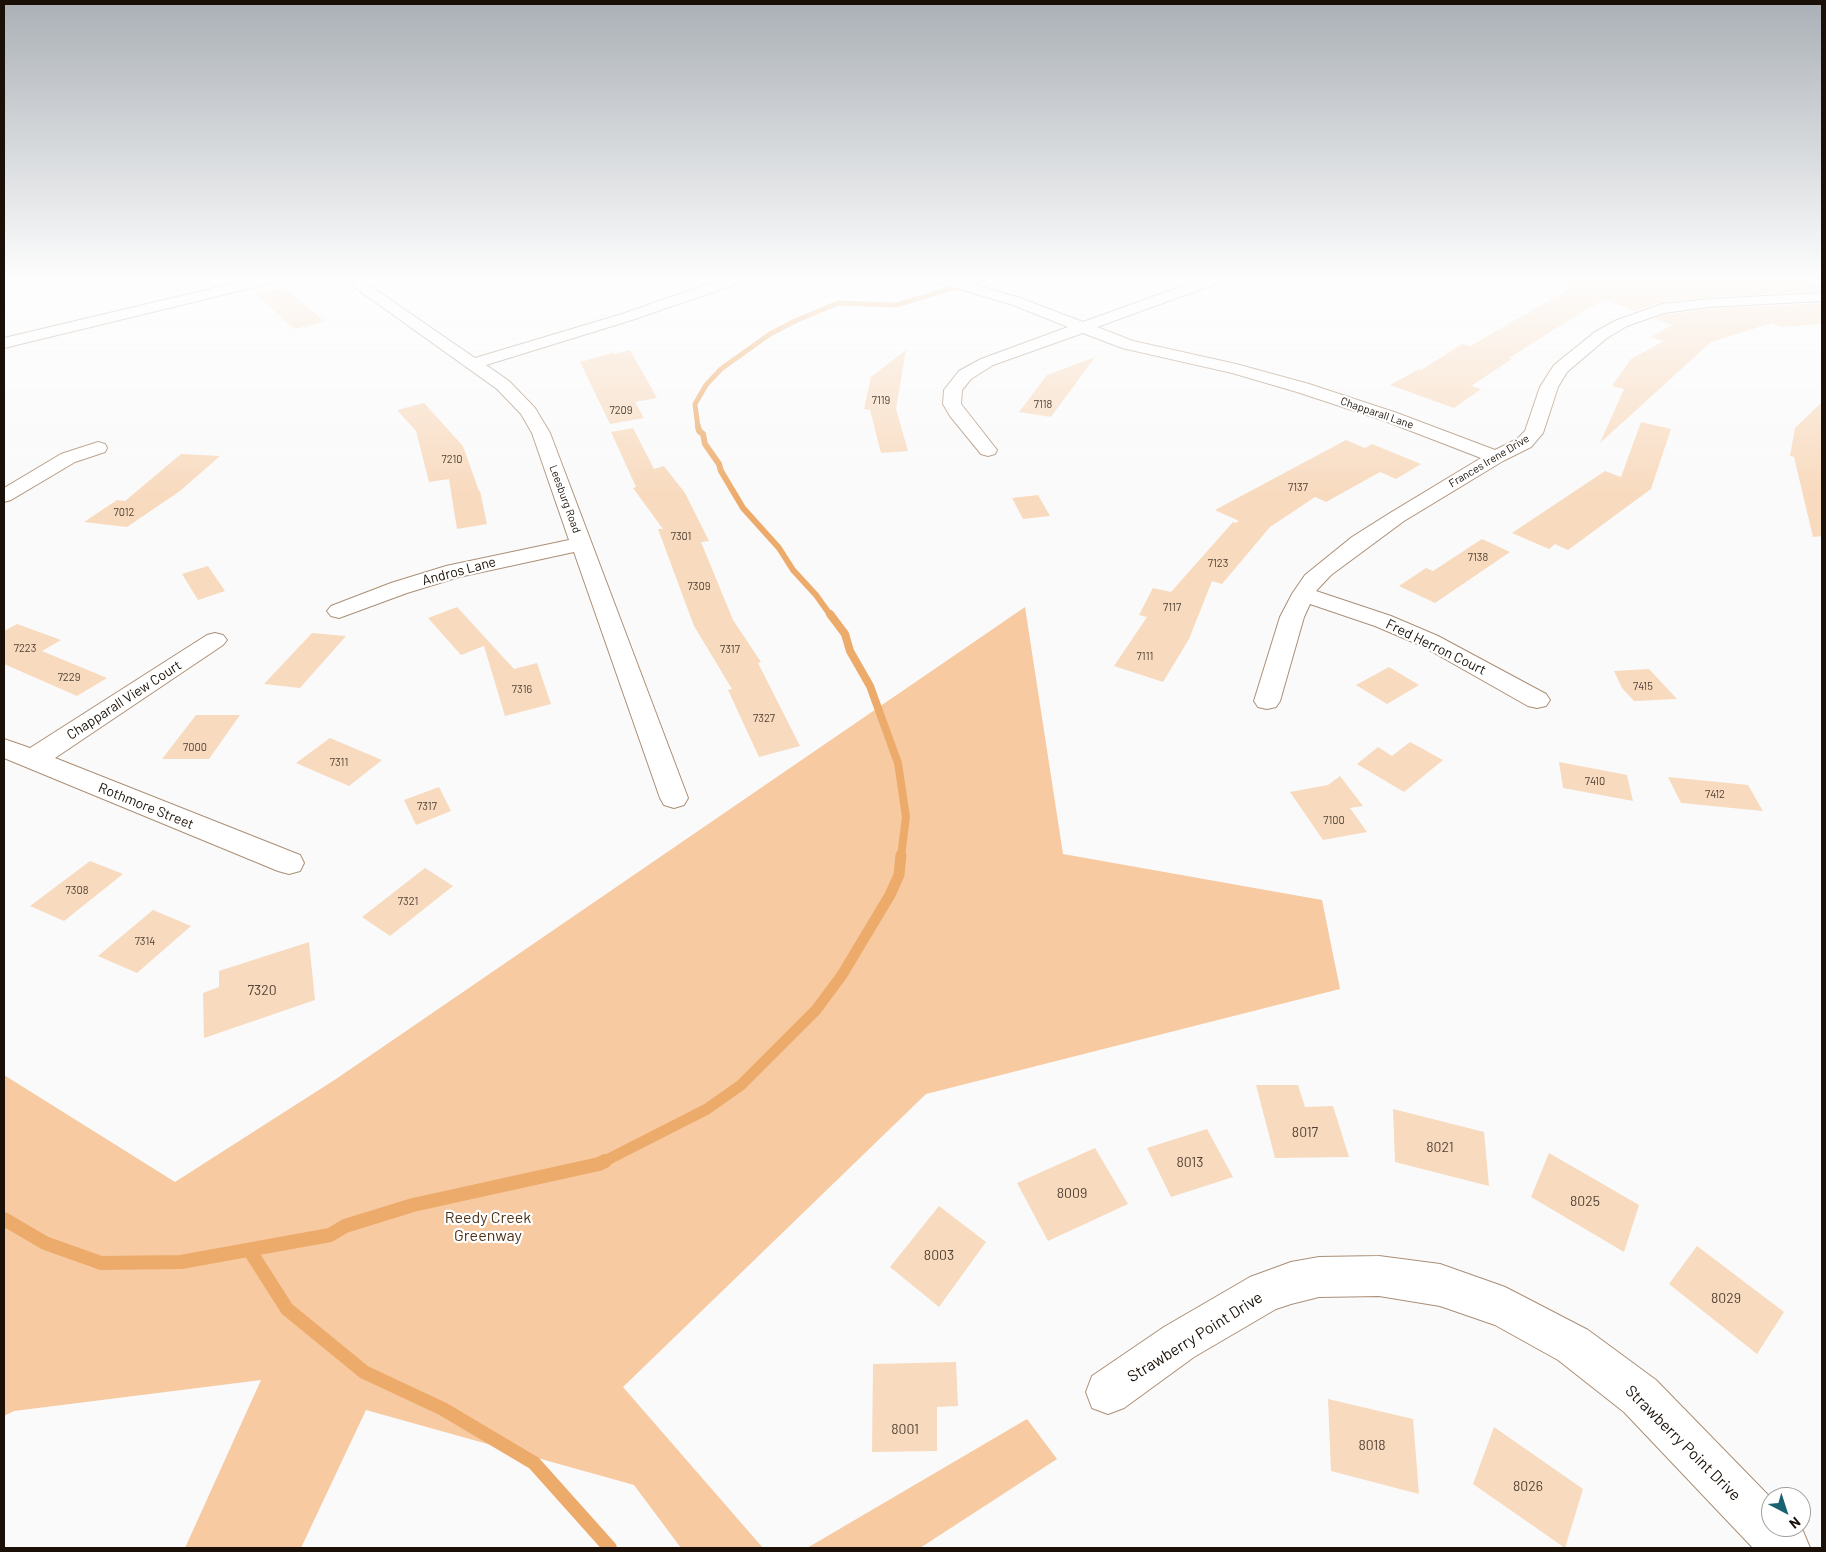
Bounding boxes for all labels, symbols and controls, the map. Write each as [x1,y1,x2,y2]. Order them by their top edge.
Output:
house number: 7119 [872,393,890,407]
street label: Chapparall Lane [1339,394,1415,432]
house number: 7118 [1034,397,1052,411]
house number: 7209 [609,403,633,417]
street label: Frances Irene Drive [1446,432,1532,490]
house number: 7210 [441,452,463,466]
street label: Leesburg Road [547,463,583,535]
house number: 7137 [1288,480,1308,494]
house number: 7012 [114,505,134,519]
house number: 7301 [671,529,691,543]
house number: 7138 [1468,550,1488,564]
street label: Andros Lane [420,553,498,589]
house number: 7123 [1208,556,1228,570]
house number: 7309 [688,579,710,593]
house number: 7117 [1163,600,1181,614]
street label: Fred Herron Court [1383,615,1489,679]
house number: 7223 [14,641,36,655]
house number: 7317 [720,642,740,656]
house number: 7111 [1137,649,1153,663]
street label: Chapparall View Court [64,657,184,743]
house number: 7229 [58,670,80,684]
house number: 7415 [1633,679,1653,693]
house number: 7316 [512,682,532,696]
house number: 7327 [753,711,775,725]
house number: 7000 [183,740,207,754]
house number: 7311 [330,755,348,769]
house number: 7410 [1585,774,1605,788]
street label: Rothmore Street [96,779,196,833]
house number: 7412 [1705,787,1725,801]
house number: 7317 [417,799,437,813]
house number: 7100 [1323,813,1345,827]
house number: 7308 [66,883,88,897]
house number: 7321 [398,894,418,908]
house number: 7314 [135,934,155,948]
house number: 7320 [247,982,277,998]
house number: 8017 [1292,1124,1318,1140]
house number: 8021 [1426,1139,1454,1155]
house number: 8013 [1177,1154,1203,1170]
house number: 8009 [1057,1185,1087,1201]
house number: 8025 [1570,1193,1600,1209]
park label: Reedy Creek Greenway [445,1208,531,1246]
house number: 8003 [924,1247,954,1263]
street label: Strawberry Point Drive [1124,1288,1266,1386]
house number: 8029 [1711,1290,1741,1306]
street label: Strawberry Point Drive [1621,1381,1745,1505]
house number: 8001 [891,1421,919,1437]
house number: 8018 [1358,1437,1386,1453]
house number: 8026 [1513,1478,1543,1494]
north arrow [1761,1487,1811,1537]
text: N [1786,1514,1804,1533]

